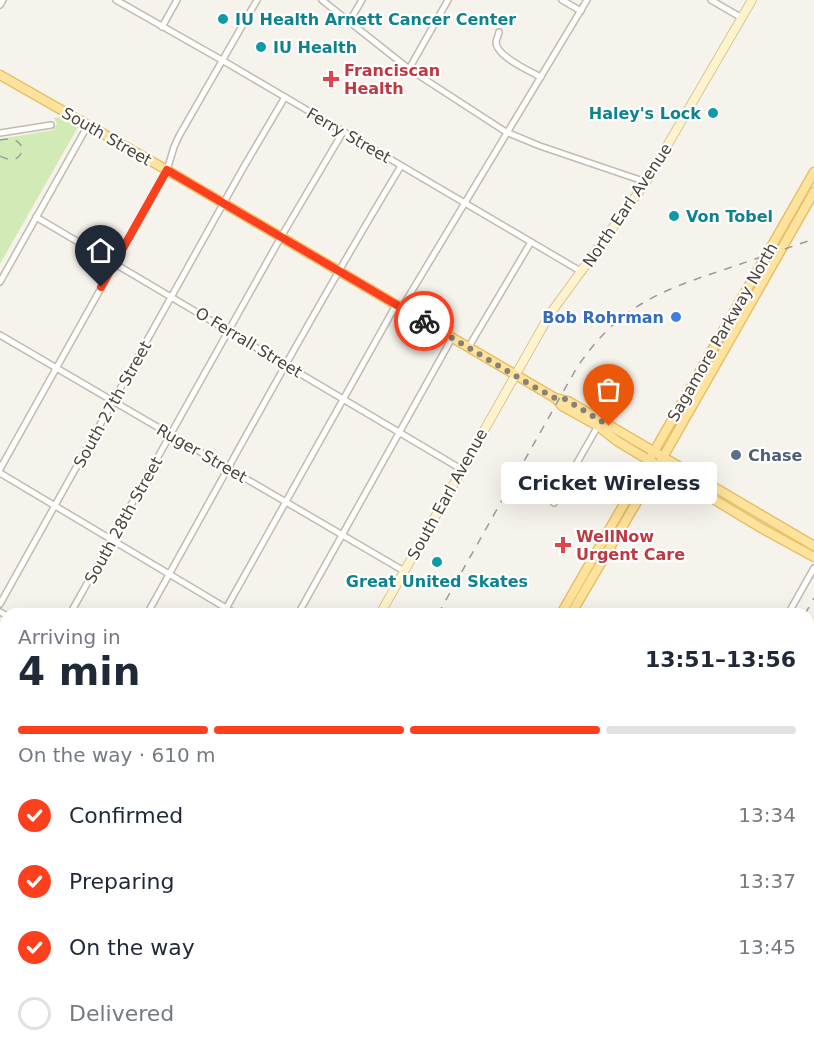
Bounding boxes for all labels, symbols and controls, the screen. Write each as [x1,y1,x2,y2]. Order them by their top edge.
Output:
place label: IU Health Arnett Cancer Center [235,10,516,29]
marker: IU Health Arnett Cancer Center [216,12,230,26]
place label: IU Health [273,38,357,57]
marker: IU Health [254,40,268,54]
place label: Franciscan Health [344,61,440,98]
marker: Franciscan Health [322,70,340,88]
street label: South Street [59,103,155,170]
street label: Ferry Street [303,104,394,167]
place label: Haley's Lock [589,104,701,123]
marker: Haley's Lock [706,106,720,120]
street label: North Earl Avenue [579,140,676,271]
place label: Von Tobel [686,207,773,226]
marker: Von Tobel [667,209,681,223]
pin [75,225,126,287]
icon: home [84,234,117,267]
street label: Sagamore Parkway North [663,239,781,425]
courier [394,291,454,351]
street label: O Ferrall Street [192,303,306,382]
icon: bike [408,305,441,338]
place label: Bob Rohrman [542,308,664,327]
marker: Bob Rohrman [669,310,683,324]
street label: South 27th Street [70,338,155,471]
pin [583,364,634,426]
icon: bag [592,373,625,406]
street label: Ruger Street [153,420,250,487]
street label: South Earl Avenue [403,425,491,563]
place label: Chase [748,446,802,465]
marker: Chase [729,448,743,462]
street label: South 28th Street [81,454,166,587]
callout: Cricket Wireless [501,462,717,504]
text: Cricket Wireless [518,471,700,495]
place label: WellNow Urgent Care [576,527,685,564]
marker: WellNow Urgent Care [554,536,572,554]
marker: Great United Skates [430,555,444,569]
place label: Great United Skates [346,572,528,591]
text: Arriving in [18,625,121,649]
text: 13:51–13:56 [645,647,796,672]
text: 4 min [18,649,140,694]
text: On the way · 610 m [18,743,216,767]
icon: check [18,799,51,832]
text: Confirmed [69,803,183,828]
text: 13:34 [738,803,796,827]
icon: check [18,865,51,898]
text: Preparing [69,869,175,894]
text: 13:37 [738,869,796,893]
icon: check [18,931,51,964]
text: On the way [69,935,195,960]
text: 13:45 [738,935,796,959]
text: Delivered [69,1001,174,1026]

